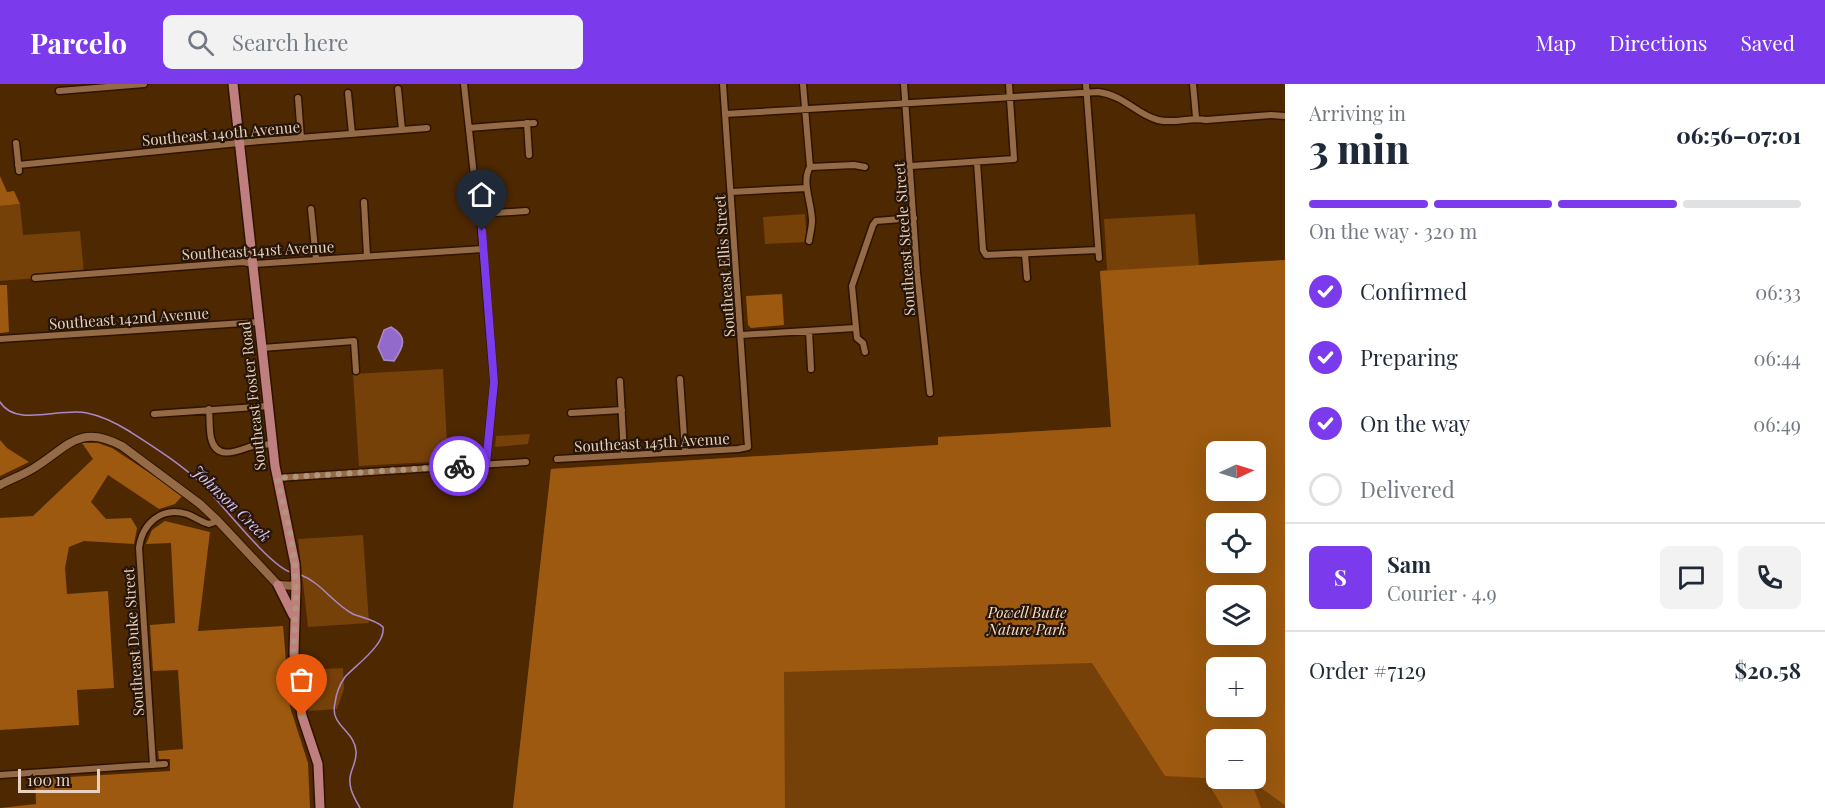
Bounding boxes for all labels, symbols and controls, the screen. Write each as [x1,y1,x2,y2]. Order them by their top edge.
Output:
search box [163,15,583,69]
text: Parcelo [30,24,127,61]
icon: search [184,26,217,59]
text: Search here [232,27,348,57]
text: Map [1535,28,1576,56]
text: Directions [1609,28,1707,56]
text: Saved [1740,28,1795,56]
text: Arriving in [1309,99,1406,126]
street label: Southeast 140th Avenue [141,116,301,150]
text: 06:56–07:01 [1676,120,1801,150]
text: 3 min [1309,122,1409,174]
street label: Southeast Steele Street [889,161,919,317]
pin [456,169,507,231]
icon: home [465,178,498,211]
street label: Southeast Ellis Street [709,194,739,338]
text: On the way · 320 m [1309,217,1477,244]
street label: Southeast 141st Avenue [181,236,335,264]
icon: check [1309,275,1342,308]
text: Confirmed [1360,276,1467,306]
text: 06:33 [1755,278,1801,305]
street label: Southeast 142nd Avenue [48,302,210,334]
street label: Southeast Foster Road [234,320,270,472]
icon: check [1309,341,1342,374]
text: Preparing [1360,342,1458,372]
text: 06:44 [1754,344,1801,371]
icon: check [1309,407,1342,440]
text: On the way [1360,408,1470,438]
text: 06:49 [1753,410,1801,437]
street label: Southeast 145th Avenue [574,428,730,456]
courier [429,436,489,496]
north arrow [1206,441,1266,501]
map controls [1206,441,1266,789]
icon: bike [443,450,476,483]
water label: Johnson Creek [188,460,276,546]
text: Delivered [1360,474,1455,504]
button: locate [1206,513,1266,573]
button: chat [1660,546,1723,609]
button: phone [1738,546,1801,609]
text: Sam [1387,549,1431,579]
text: S [1334,562,1347,592]
street label: Southeast Duke Street [118,566,148,717]
text: Courier · 4.9 [1387,579,1497,606]
button: layers [1206,585,1266,645]
park label: Powell Butte Nature Park [985,602,1067,639]
pin [276,654,327,716]
text: Order #7129 [1309,655,1426,685]
text: $20.58 [1735,655,1801,685]
button: + [1206,657,1266,717]
icon: bag [285,663,318,696]
button: − [1206,729,1266,789]
scale bar [18,766,100,794]
text: 100 m [27,769,70,790]

